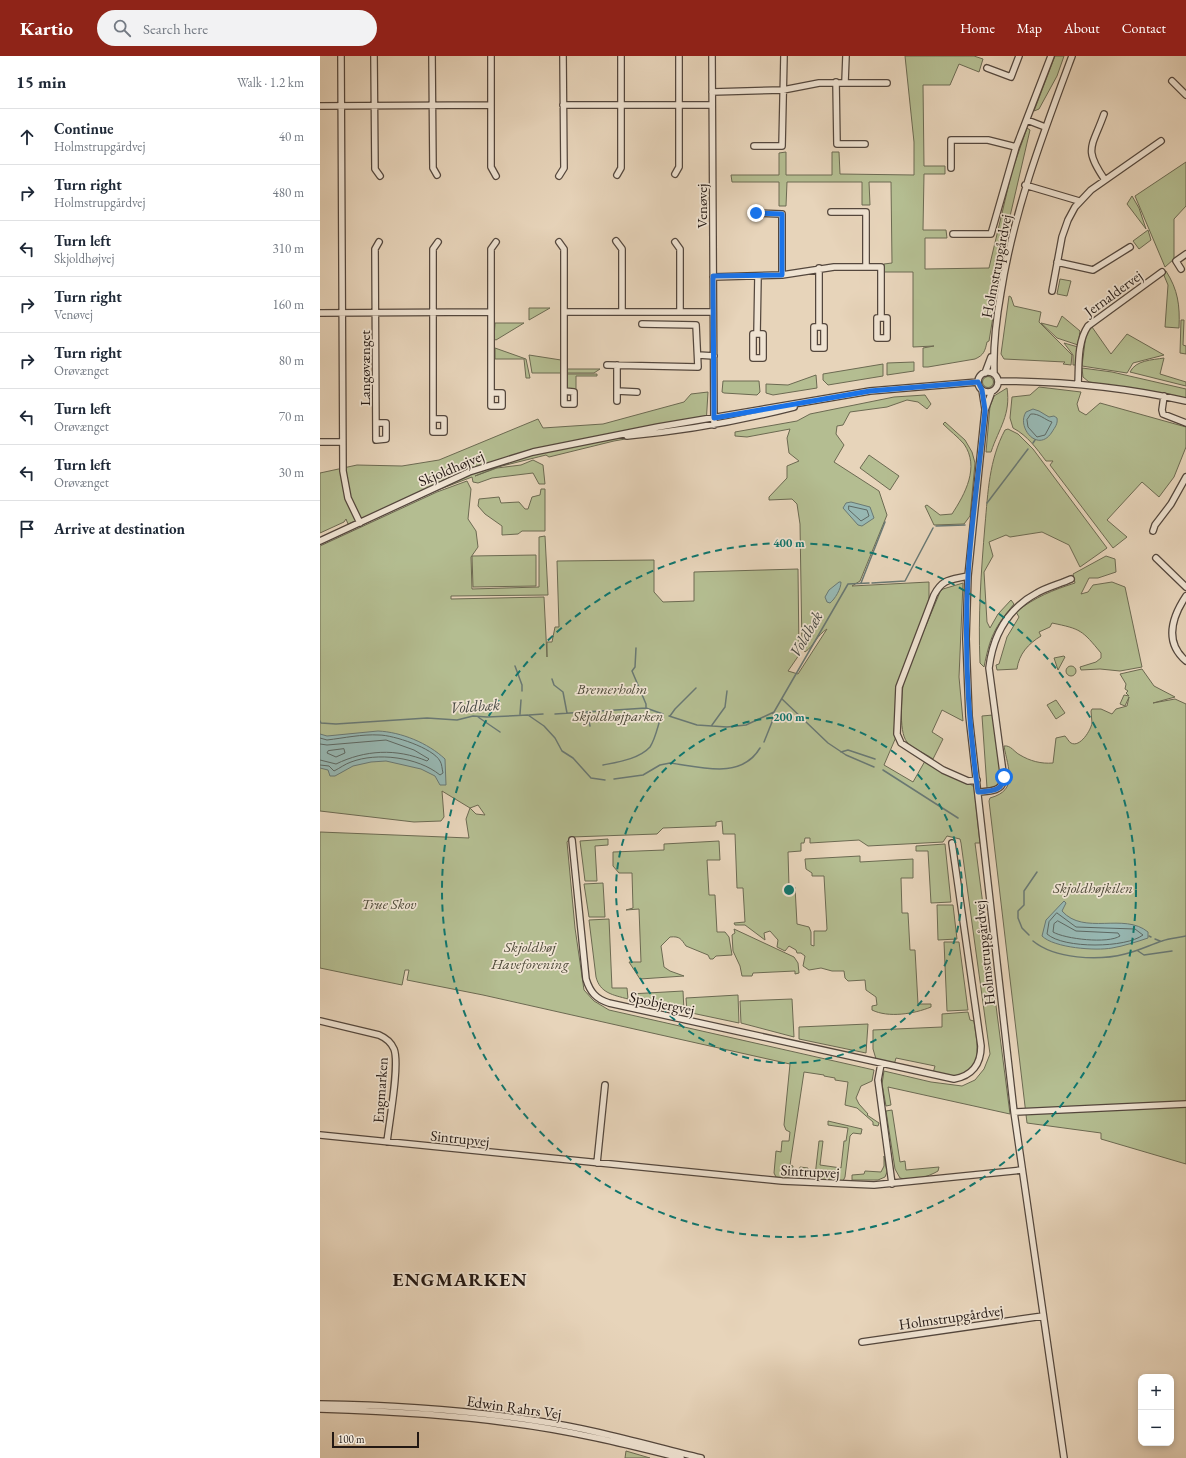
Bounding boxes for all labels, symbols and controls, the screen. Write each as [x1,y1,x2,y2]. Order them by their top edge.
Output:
search box [97,10,377,46]
text: Kartio [20,16,73,41]
icon: search [111,17,133,39]
text: Search here [143,19,208,38]
text: Home [960,19,995,37]
text: Map [1017,19,1042,37]
text: About [1064,19,1100,37]
text: Contact [1122,19,1166,37]
text: 15 min [16,71,66,93]
text: Walk · 1.2 km [237,74,304,91]
text: Continue [54,119,114,138]
icon: ahead [16,126,38,148]
text: 40 m [279,128,304,145]
text: Holmstrupgårdvej [54,138,145,155]
text: Turn right [54,175,122,194]
icon: right [16,182,38,204]
text: 480 m [273,184,304,201]
street label: Venøvej [692,184,711,228]
text: Holmstrupgårdvej [54,194,145,211]
route end [747,204,765,222]
street label: Holmstrupgårdvej [977,212,1015,320]
text: Turn left [54,231,111,250]
icon: left [16,238,38,260]
text: 310 m [273,240,304,257]
text: Skjoldhøjvej [54,250,114,267]
street label: Jernaldervej [1079,266,1146,322]
text: Turn right [54,287,122,306]
icon: right [16,294,38,316]
text: 160 m [273,296,304,313]
text: Venøvej [54,306,93,323]
street label: Langøvænget [355,330,374,406]
text: Turn right [54,343,122,362]
icon: right [16,350,38,372]
text: 80 m [279,352,304,369]
text: Orøvænget [54,362,109,379]
text: Turn left [54,399,111,418]
icon: left [16,406,38,428]
text: 70 m [279,408,304,425]
text: Orøvænget [54,418,109,435]
street label: Skjoldhøjvej [415,446,487,490]
text: Turn left [54,455,111,474]
icon: left [16,462,38,484]
text: 30 m [279,464,304,481]
text: Orøvænget [54,474,109,491]
icon: arrive [16,518,38,540]
text: Arrive at destination [54,519,185,538]
text: 400 m [773,535,805,551]
water label: Voldbæk [784,607,828,661]
park label: Bremerholm [576,679,648,698]
water label: Voldbæk [449,694,501,718]
park label: Skjoldhøjparken [571,706,664,725]
text: 200 m [773,709,805,725]
route start [995,768,1013,786]
park label: Skjoldhøjkilen [1052,878,1133,897]
centre of rings [782,883,796,897]
park label: True Skov [361,894,417,913]
street label: Holmstrupgårdvej [969,900,999,1006]
park label: Skjoldhøj Haveforening [490,937,569,973]
street label: Spobjergvej [628,987,696,1019]
street label: Engmarken [368,1056,392,1124]
street label: Sintrupvej [430,1125,490,1151]
street label: Sintrupvej [780,1160,840,1182]
district label: ENGMARKEN [392,1267,528,1292]
street label: Holmstrupgårdvej [897,1300,1005,1334]
map controls [1138,1374,1174,1446]
button: + [1138,1374,1174,1410]
street label: Edwin Rahrs Vej [465,1391,563,1423]
button: − [1138,1410,1174,1446]
scale bar [332,1430,419,1449]
text: 100 m [338,1432,365,1446]

